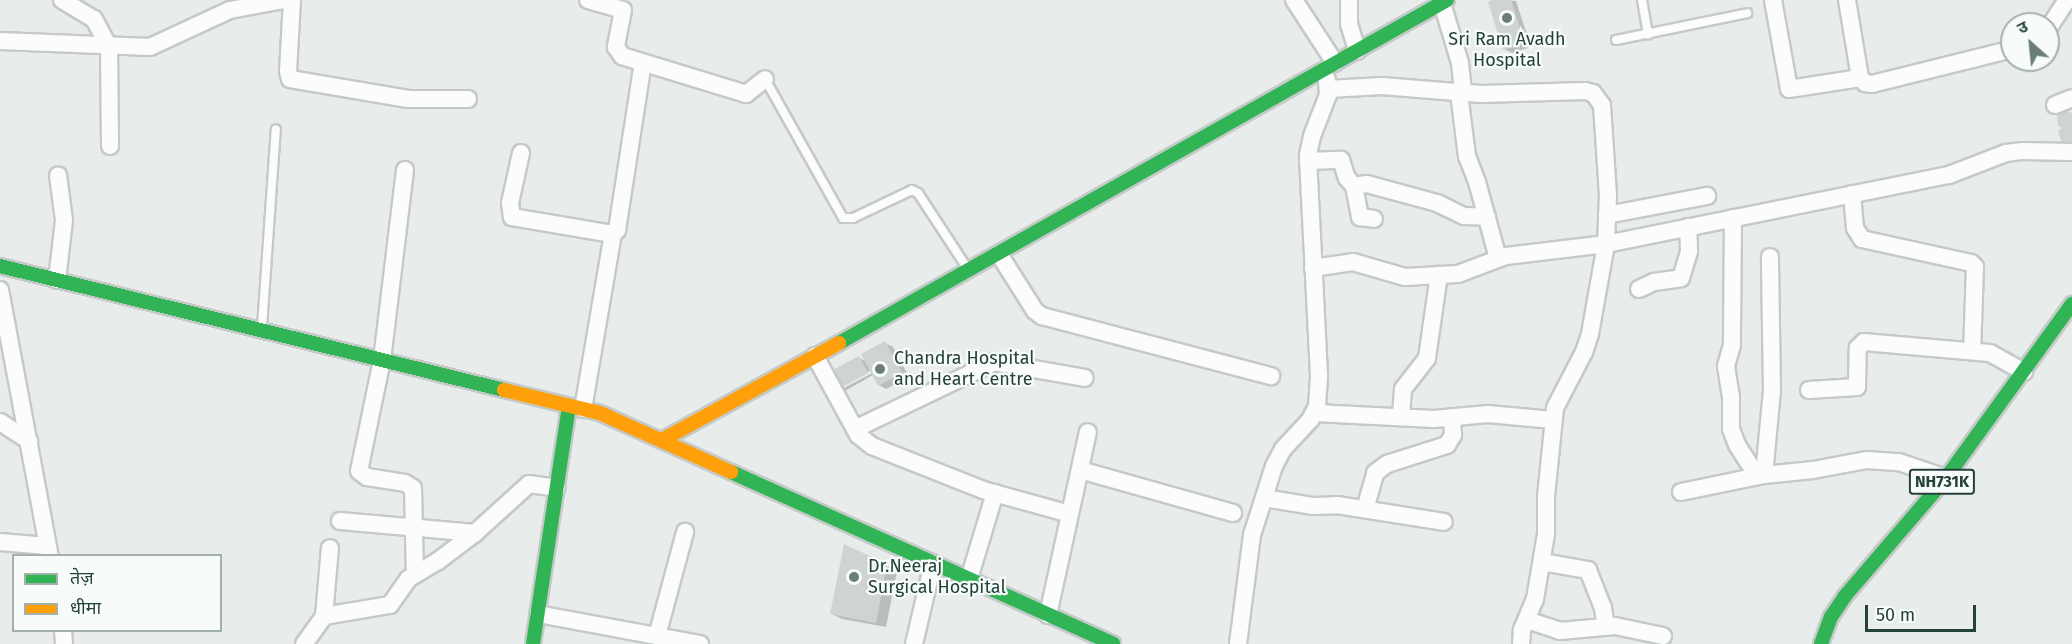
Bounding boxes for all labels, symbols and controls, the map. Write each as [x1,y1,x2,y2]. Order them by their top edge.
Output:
marker: Sri Ram Avadh Hospital [1498,9,1516,27]
north arrow [2000,12,2060,72]
text: उ [2014,17,2031,38]
place label: Sri Ram Avadh Hospital [1448,29,1566,72]
place label: Chandra Hospital and Heart Centre [894,348,1035,391]
marker: Chandra Hospital and Heart Centre [871,360,889,378]
road number: NH731K [1908,469,1976,495]
legend [12,554,222,632]
place label: Dr.Neeraj Surgical Hospital [868,556,1006,598]
text: तेज़ [70,567,94,589]
marker: Dr.Neeraj Surgical Hospital [845,568,863,586]
scale bar [1868,593,1979,631]
text: धीमा [70,597,101,619]
text: 50 m [1876,604,1915,626]

